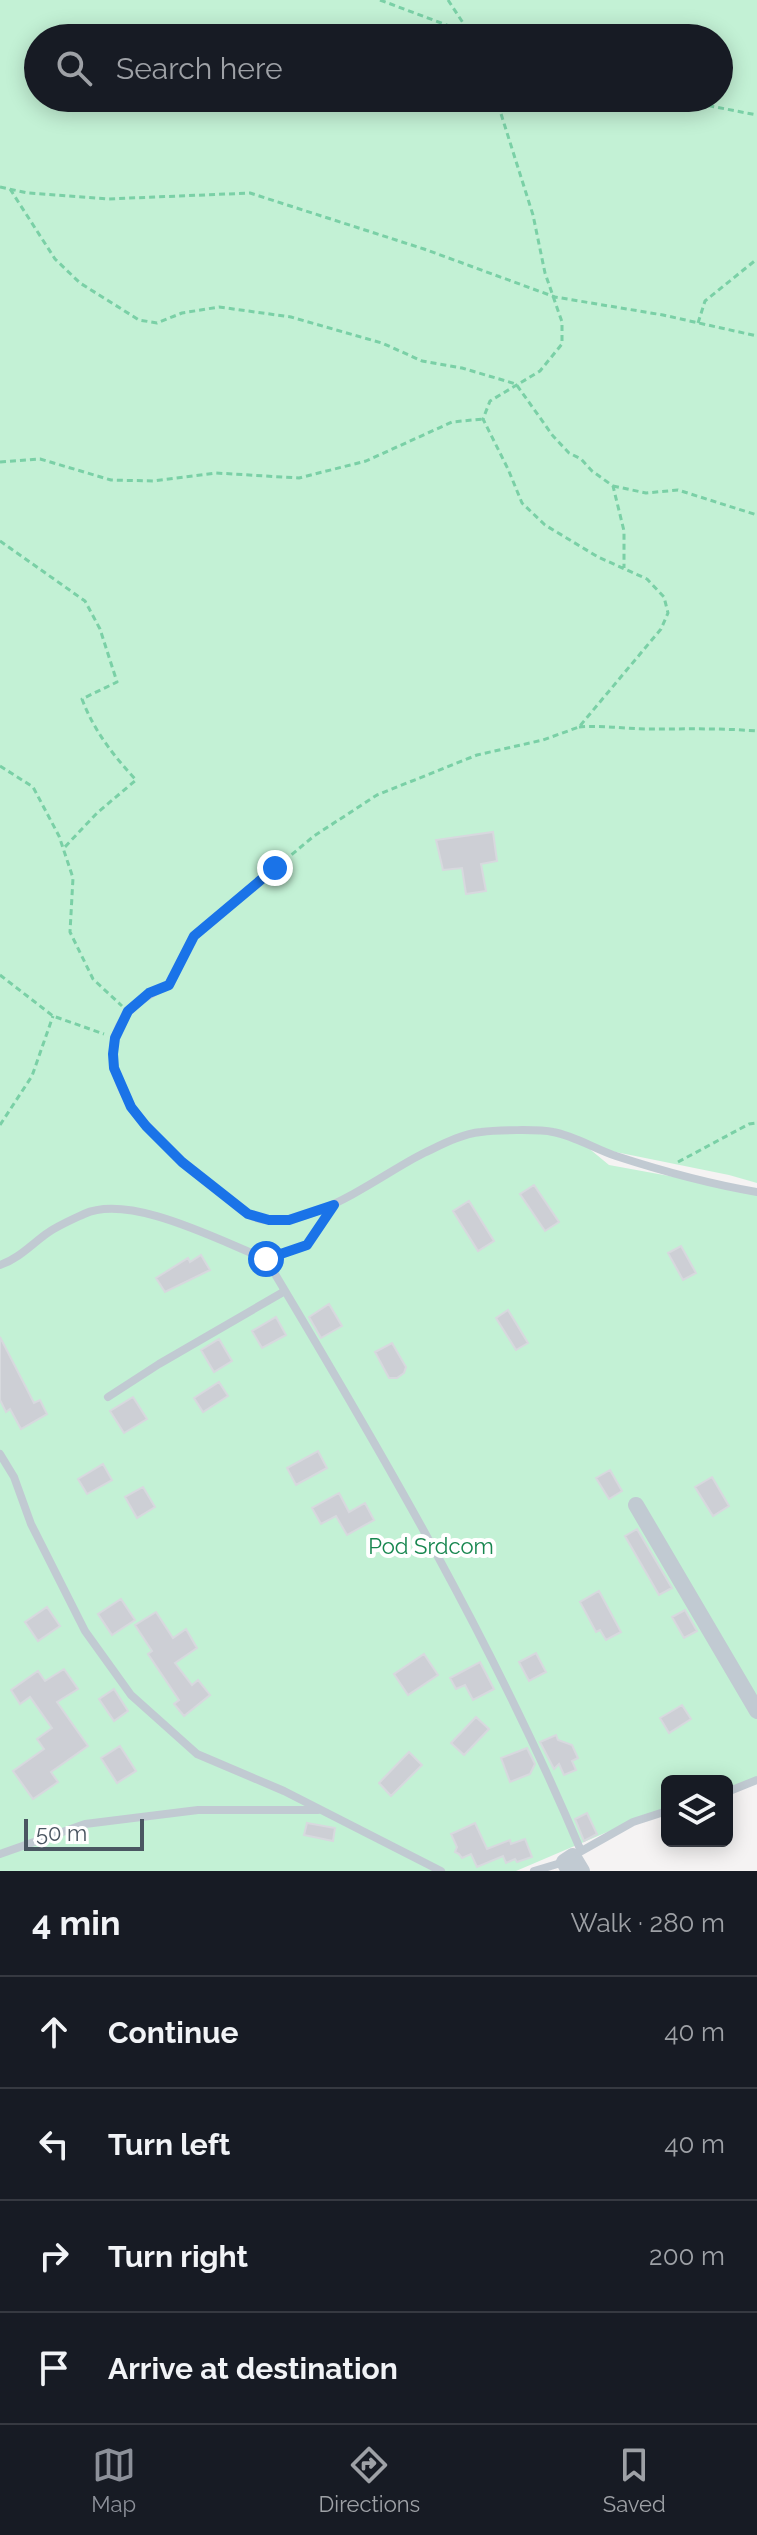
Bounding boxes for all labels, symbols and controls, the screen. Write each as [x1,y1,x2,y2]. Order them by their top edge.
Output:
search box [24,24,733,112]
icon: search [52,46,96,90]
text: Search here [116,51,283,86]
route end [257,850,293,886]
route start [248,1241,284,1277]
park label: Pod Srdcom [368,1533,494,1559]
map controls [661,1775,733,1847]
button: layers [661,1775,733,1847]
scale bar [24,1815,144,1851]
text: 50 m [36,1820,87,1846]
text: 4 min [32,1903,120,1943]
text: Walk · 280 m [571,1908,725,1938]
icon: ahead [32,2010,76,2054]
text: Continue [108,2015,239,2050]
text: 40 m [664,2017,725,2047]
icon: left [32,2122,76,2166]
text: Turn left [108,2127,230,2162]
text: 40 m [664,2129,725,2159]
icon: right [32,2234,76,2278]
text: Turn right [108,2239,248,2274]
text: 200 m [649,2241,725,2271]
icon: arrive [32,2346,76,2390]
text: Arrive at destination [108,2351,398,2386]
tab: Map [91,2443,136,2517]
tab: Directions [319,2443,420,2517]
tab: Saved [603,2443,666,2517]

